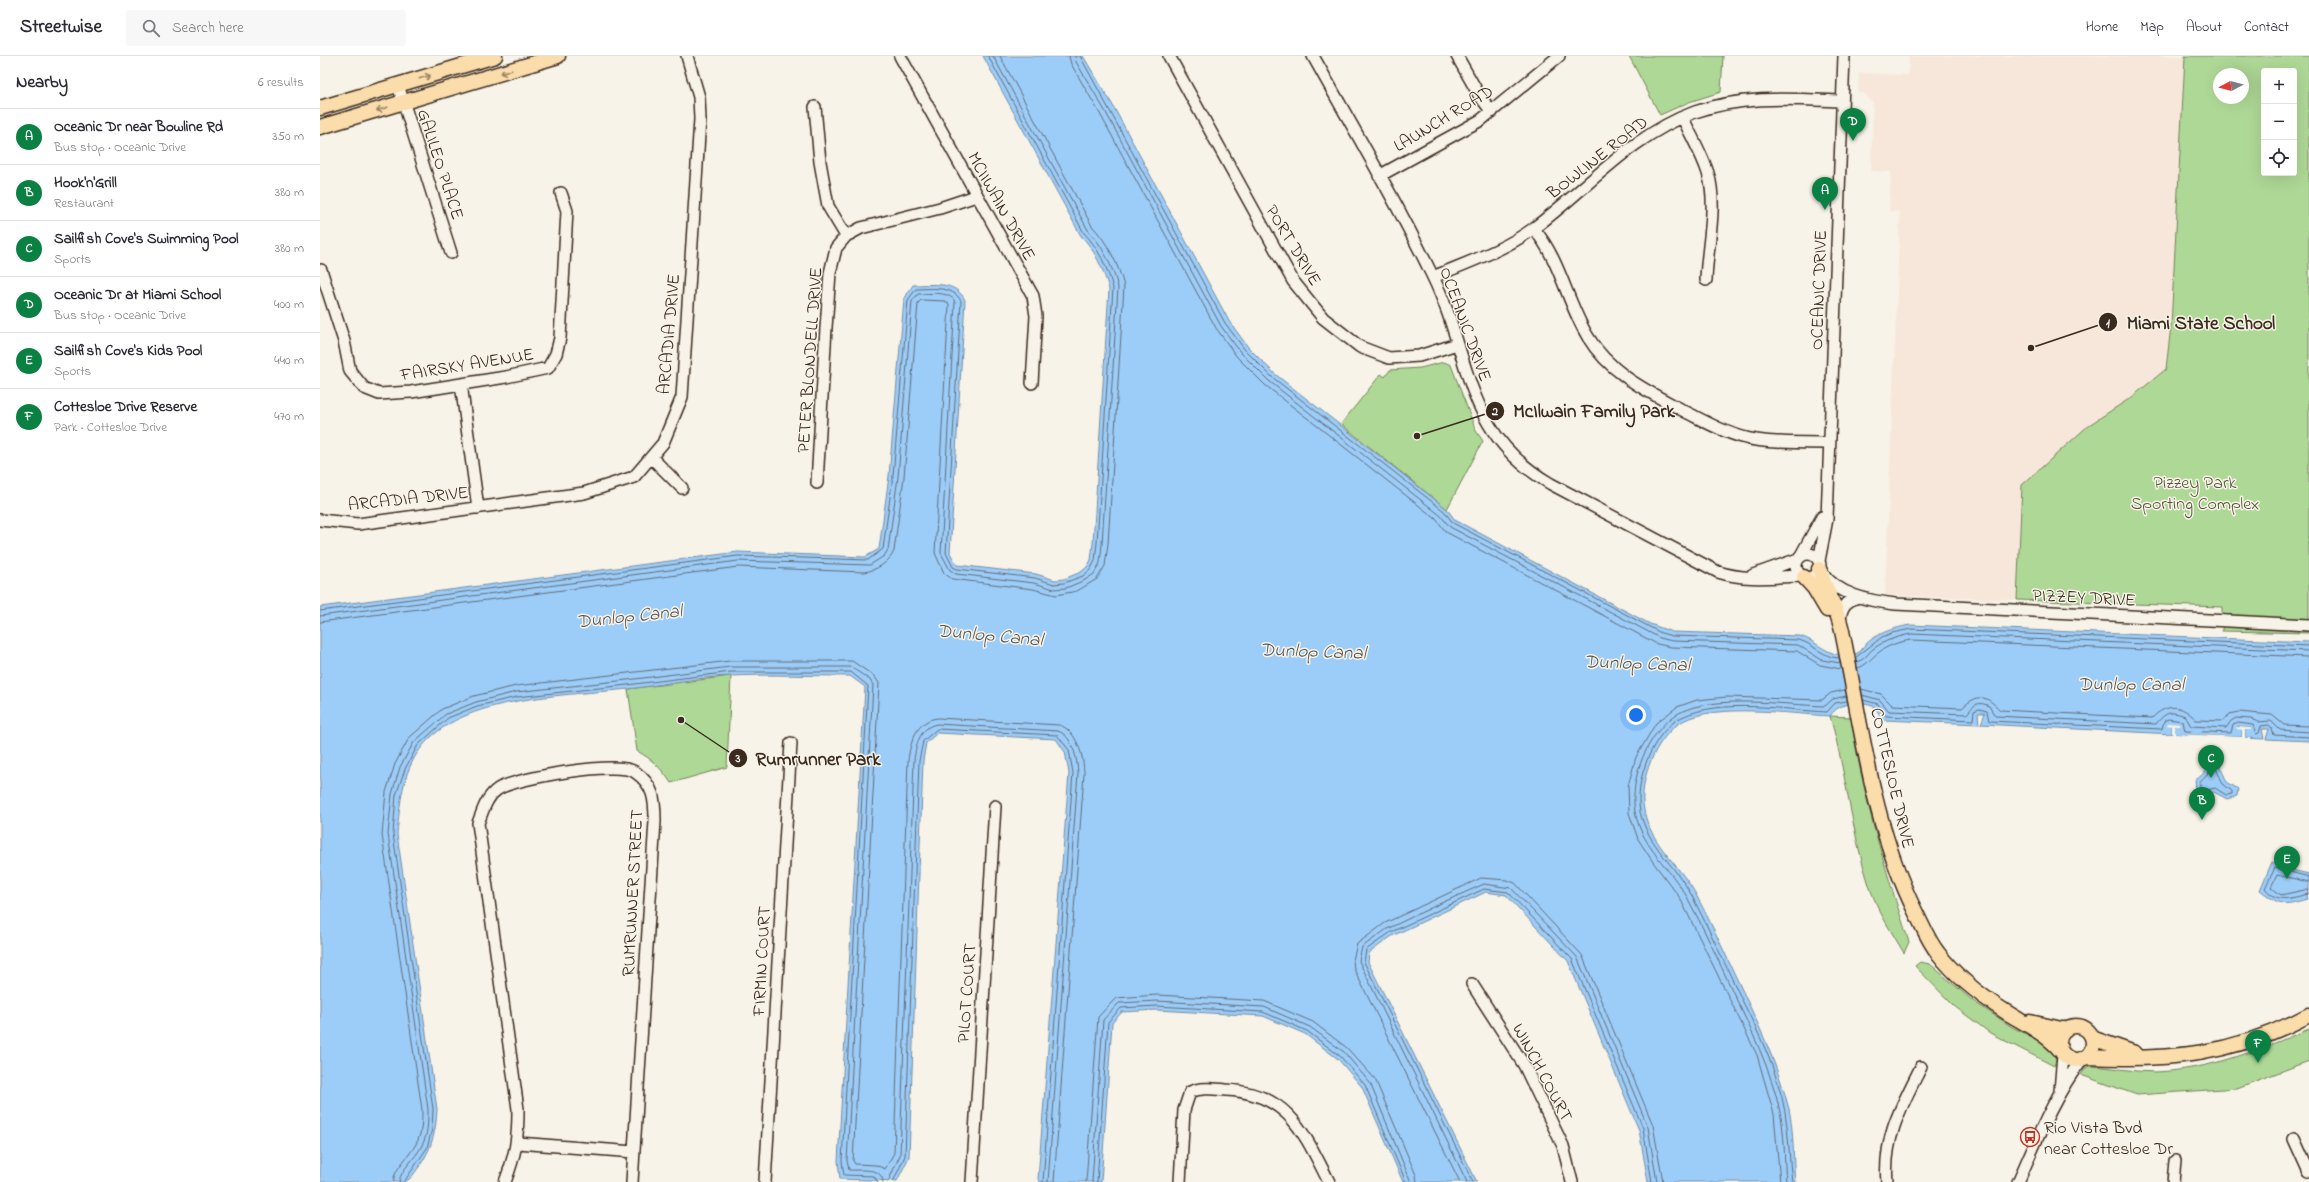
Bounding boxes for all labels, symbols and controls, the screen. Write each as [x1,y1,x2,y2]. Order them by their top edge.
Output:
search box [126,10,406,46]
text: Streetwise [20,14,102,41]
icon: search [140,17,162,39]
text: Search here [172,17,244,39]
text: Home [2086,17,2118,38]
text: Map [2140,17,2164,38]
text: About [2186,17,2222,38]
text: Contact [2244,17,2289,38]
north arrow [2213,68,2249,104]
map controls [2261,68,2297,176]
button: + [2261,68,2297,104]
one-way arrow [500,69,513,76]
text: Nearby [16,70,68,95]
text: 6 results [258,73,304,92]
one-way arrow [418,73,431,80]
street label: LAUNCH ROAD [1389,80,1499,160]
button: − [2261,104,2297,140]
one-way arrow [375,106,388,113]
street label: GALILEO PLACE [409,106,469,223]
pin: D [1840,108,1866,141]
street label: BOWLINE ROAD [1541,111,1655,207]
text: Oceanic Dr near Bowline Rd [54,116,223,138]
text: A [25,127,33,146]
text: 350 m [272,127,304,146]
text: Bus stop · Oceanic Drive [54,138,186,157]
button: locate [2261,140,2297,176]
street label: MCIIWAIN DRIVE [960,148,1041,266]
text: Hook'n'Grill [54,172,117,194]
pin: A [1812,177,1838,210]
text: B [25,183,33,202]
text: 380 m [275,183,304,202]
text: Restaurant [54,194,114,213]
street label: PORT DRIVE [1258,201,1327,292]
text: Sailfish Cove's Swimming Pool [54,228,239,250]
street label: OCEANIC DRIVE [1805,229,1835,351]
text: C [25,239,33,258]
text: 380 m [275,239,304,258]
text: Sports [54,250,91,269]
street label: OCEANIC DRIVE [1431,264,1497,386]
street label: PETER BLONDELL DRIVE [792,266,830,454]
street label: ARCADIA DRIVE [652,273,688,396]
text: Oceanic Dr at Miami School [54,284,221,306]
text: D [24,295,34,314]
text: 400 m [274,295,304,314]
text: Bus stop · Oceanic Drive [54,306,186,325]
callout: Miami State School [2098,307,2283,338]
text: Miami State School [2127,311,2275,338]
text: 1 [2106,315,2110,333]
text: Sailfish Cove's Kids Pool [54,340,202,362]
street label: FAIRSKY AVENUE [398,343,536,390]
text: E [25,351,33,370]
text: 440 m [274,351,304,370]
text: Sports [54,362,91,381]
callout: McIlwain Family Park [1485,395,1683,426]
text: Cottesloe Drive Reserve [54,396,197,418]
text: McIlwain Family Park [1513,399,1675,428]
text: 2 [1491,403,1498,421]
text: F [25,407,33,426]
text: 470 m [274,407,304,426]
text: Park · Cottesloe Drive [54,418,167,437]
park label: Pizzey Park Sporting Complex [2131,471,2259,519]
street label: ARCADIA DRIVE [347,481,470,519]
street label: PIZZEY DRIVE [2032,583,2136,615]
water label: Dunlop Canal [575,598,686,636]
water label: Dunlop Canal [936,618,1046,655]
water label: Dunlop Canal [1260,637,1369,668]
water label: Dunlop Canal [1584,649,1693,680]
water label: Dunlop Canal [2078,672,2187,699]
your location [1626,705,1646,725]
street label: COTTESLOE DRIVE [1862,705,1920,852]
callout: Rumrunner Park [728,742,889,773]
pin: C [2198,745,2224,778]
text: Rumrunner Park [756,747,881,774]
text: 3 [735,750,741,768]
pin: B [2189,787,2215,820]
street label: RUMRUNNER STREET [617,809,651,977]
pin: E [2274,846,2300,879]
street label: FIRMIN COURT [747,905,779,1018]
street label: PILOT COURT [952,943,984,1044]
street label: WINCH COURT [1504,1019,1578,1127]
pin: F [2245,1030,2271,1063]
place label: Rio Vista Bvd near Cottesloe Dr [2044,1116,2173,1163]
bus stop icon: Rio Vista Bvd near Cottesloe Dr [2019,1126,2041,1148]

